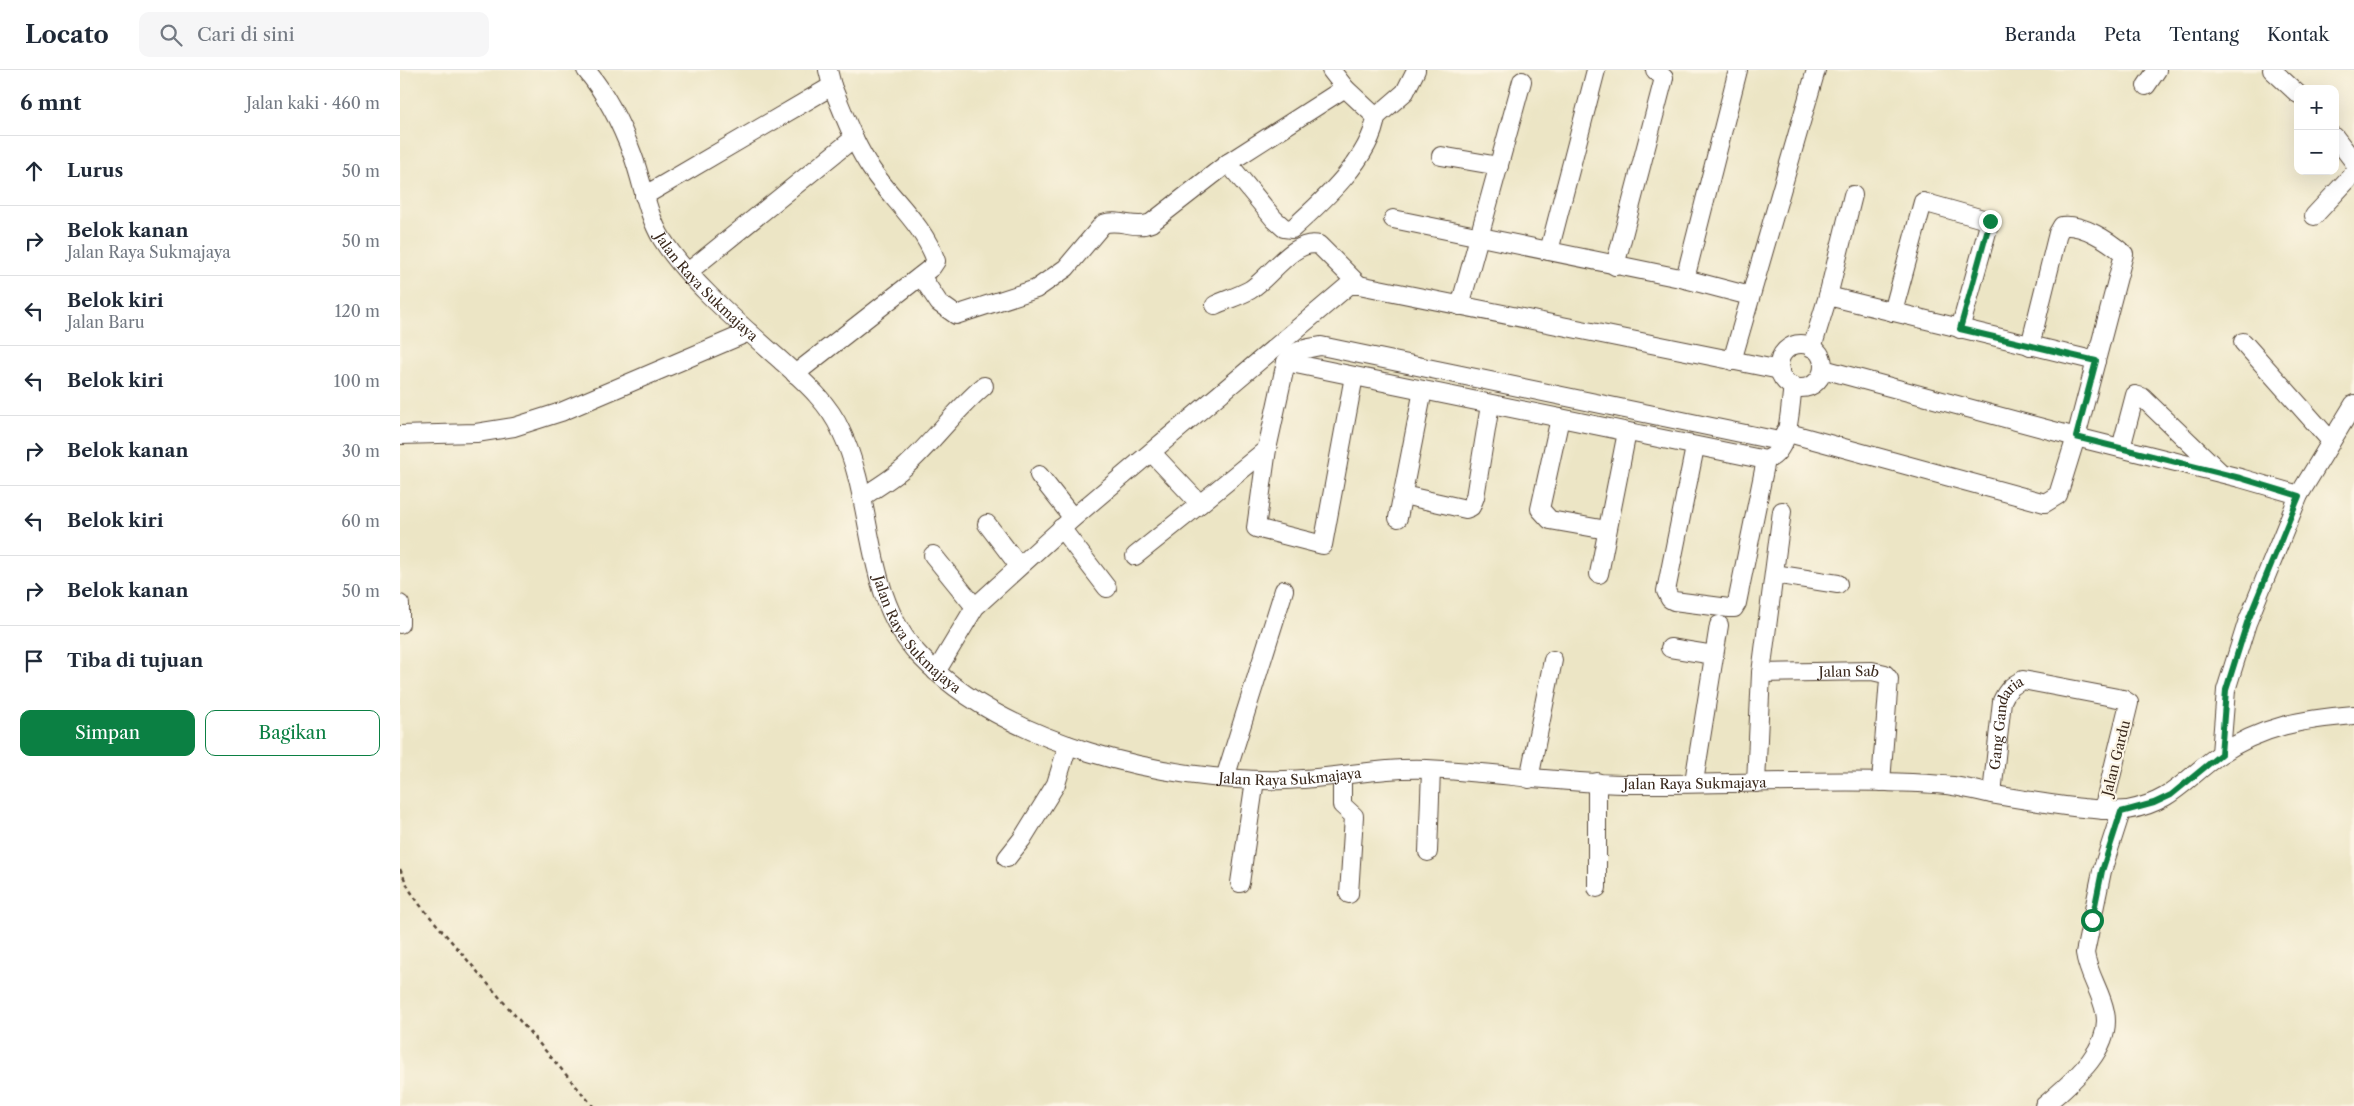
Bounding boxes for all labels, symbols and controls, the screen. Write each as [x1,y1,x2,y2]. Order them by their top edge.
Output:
search box [139,12,489,57]
text: Locato [25,20,109,49]
icon: search [157,21,185,49]
text: Cari di sini [197,23,295,46]
text: Beranda [2005,24,2076,46]
text: Peta [2104,24,2141,46]
text: Tentang [2169,24,2239,46]
text: Kontak [2267,24,2329,46]
map controls [2294,85,2339,175]
button: + [2294,85,2339,130]
text: 6 mnt [20,90,82,115]
text: Jalan kaki · 460 m [246,93,380,113]
button: − [2294,130,2339,175]
icon: ahead [20,157,48,185]
text: Lurus [67,159,123,182]
text: 50 m [342,161,380,181]
route end [1979,210,2002,233]
text: Belok kanan [67,219,189,242]
icon: right [20,227,48,255]
street label: Jalan Raya Sukmajaya [650,227,762,346]
text: 50 m [342,231,380,251]
text: Jalan Raya Sukmajaya [67,242,231,262]
text: Belok kiri [67,289,164,312]
icon: left [20,297,48,325]
text: 120 m [335,301,380,321]
text: Jalan Baru [67,312,145,332]
icon: left [20,367,48,395]
text: Belok kiri [67,369,164,392]
text: 100 m [334,371,380,391]
icon: right [20,437,48,465]
text: Belok kanan [67,439,189,462]
text: 30 m [342,441,380,461]
icon: left [20,507,48,535]
text: Belok kiri [67,509,164,532]
text: 60 m [341,511,380,531]
street label: Jalan Raya Sukmajaya [869,572,965,697]
icon: right [20,577,48,605]
text: Belok kanan [67,579,189,602]
text: 50 m [342,581,380,601]
icon: arrive [20,647,48,675]
text: Tiba di tujuan [67,649,203,672]
street label: Jalan Sab [1817,662,1881,681]
street label: Gang Gandaria [1986,672,2027,771]
button: Simpan [20,710,195,756]
button: Bagikan [205,710,380,756]
street label: Jalan Gardu [2097,718,2134,800]
street label: Jalan Raya Sukmajaya [1216,764,1363,789]
street label: Jalan Raya Sukmajaya [1621,773,1767,793]
route start [2081,909,2104,932]

